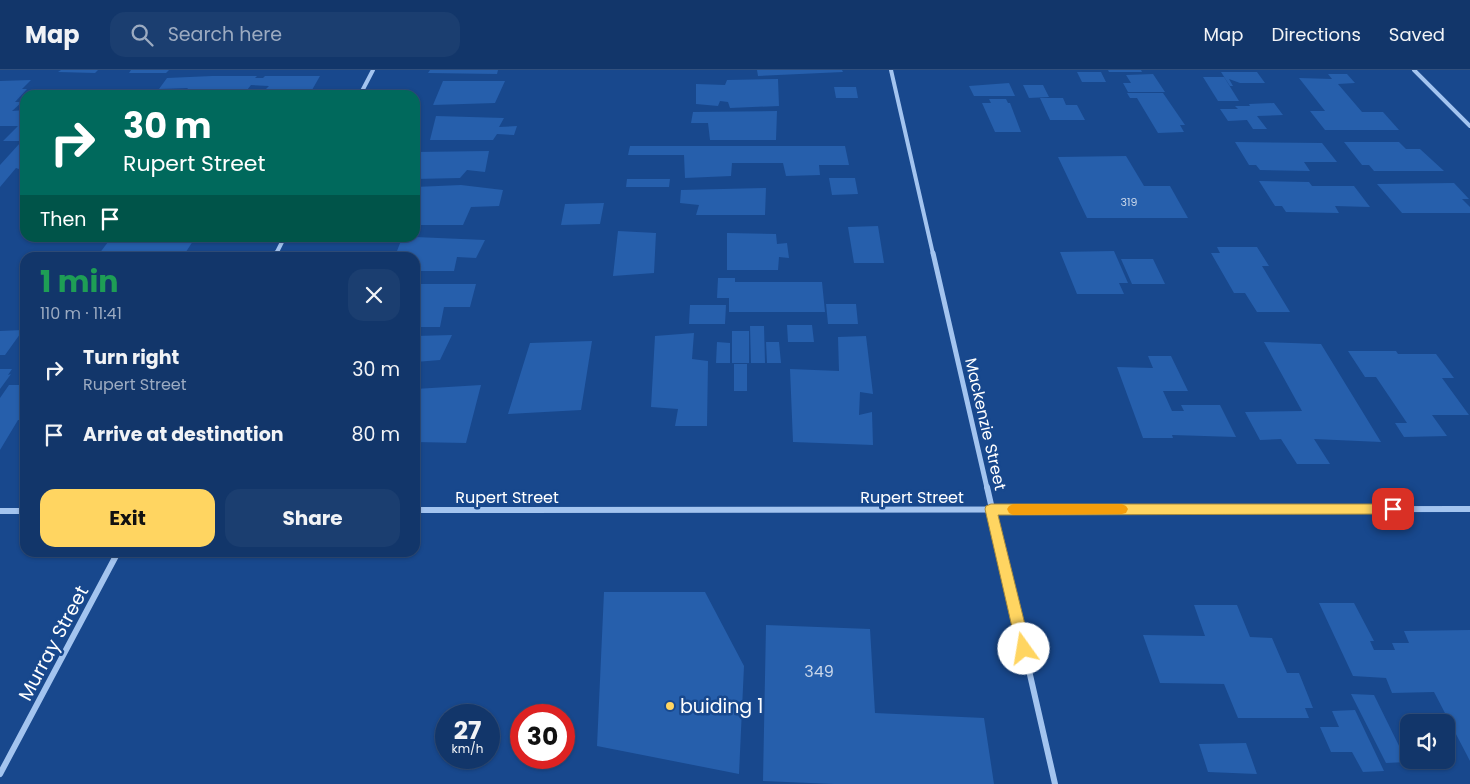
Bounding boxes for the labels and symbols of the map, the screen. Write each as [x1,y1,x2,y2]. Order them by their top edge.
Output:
house number: 319 [1121,194,1138,210]
street label: Mackenzie Street [959,356,1012,493]
street label: Rupert Street [455,486,559,509]
street label: Rupert Street [860,486,964,509]
pin [1372,488,1414,530]
street label: Murray Street [12,581,95,706]
position arrow [997,622,1049,674]
house number: 349 [804,660,834,683]
place label: buiding 1 [680,693,763,720]
marker: buiding 1 [664,700,676,712]
speed limit sign: 30 [510,704,575,769]

